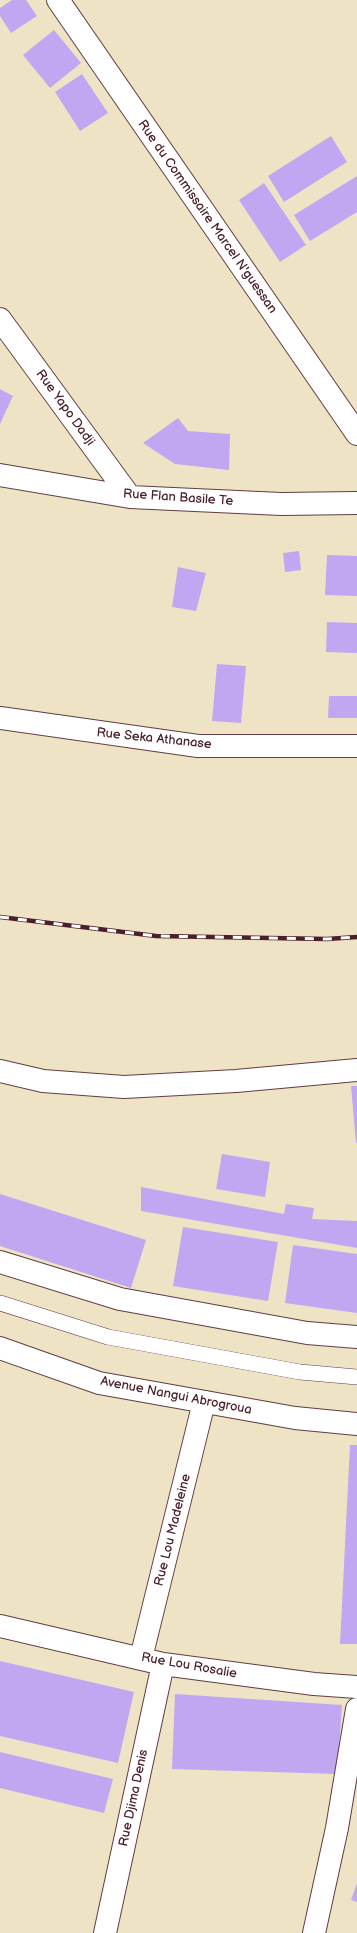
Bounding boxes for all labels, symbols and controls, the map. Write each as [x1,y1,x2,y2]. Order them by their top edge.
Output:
street label: Rue du Commissaire Marcel N'guessan [134,117,280,317]
street label: Rue Yapo Dadji [32,367,98,449]
street label: Rue Flan Basile Te [122,486,234,510]
street label: Rue Seka Athanase [96,725,212,753]
street label: Avenue Nangui Abrogroua [99,1374,253,1418]
street label: Rue Lou Madeleine [152,1472,194,1588]
street label: Rue Lou Rosalie [140,1650,238,1682]
street label: Rue Djima Denis [116,1748,152,1848]

